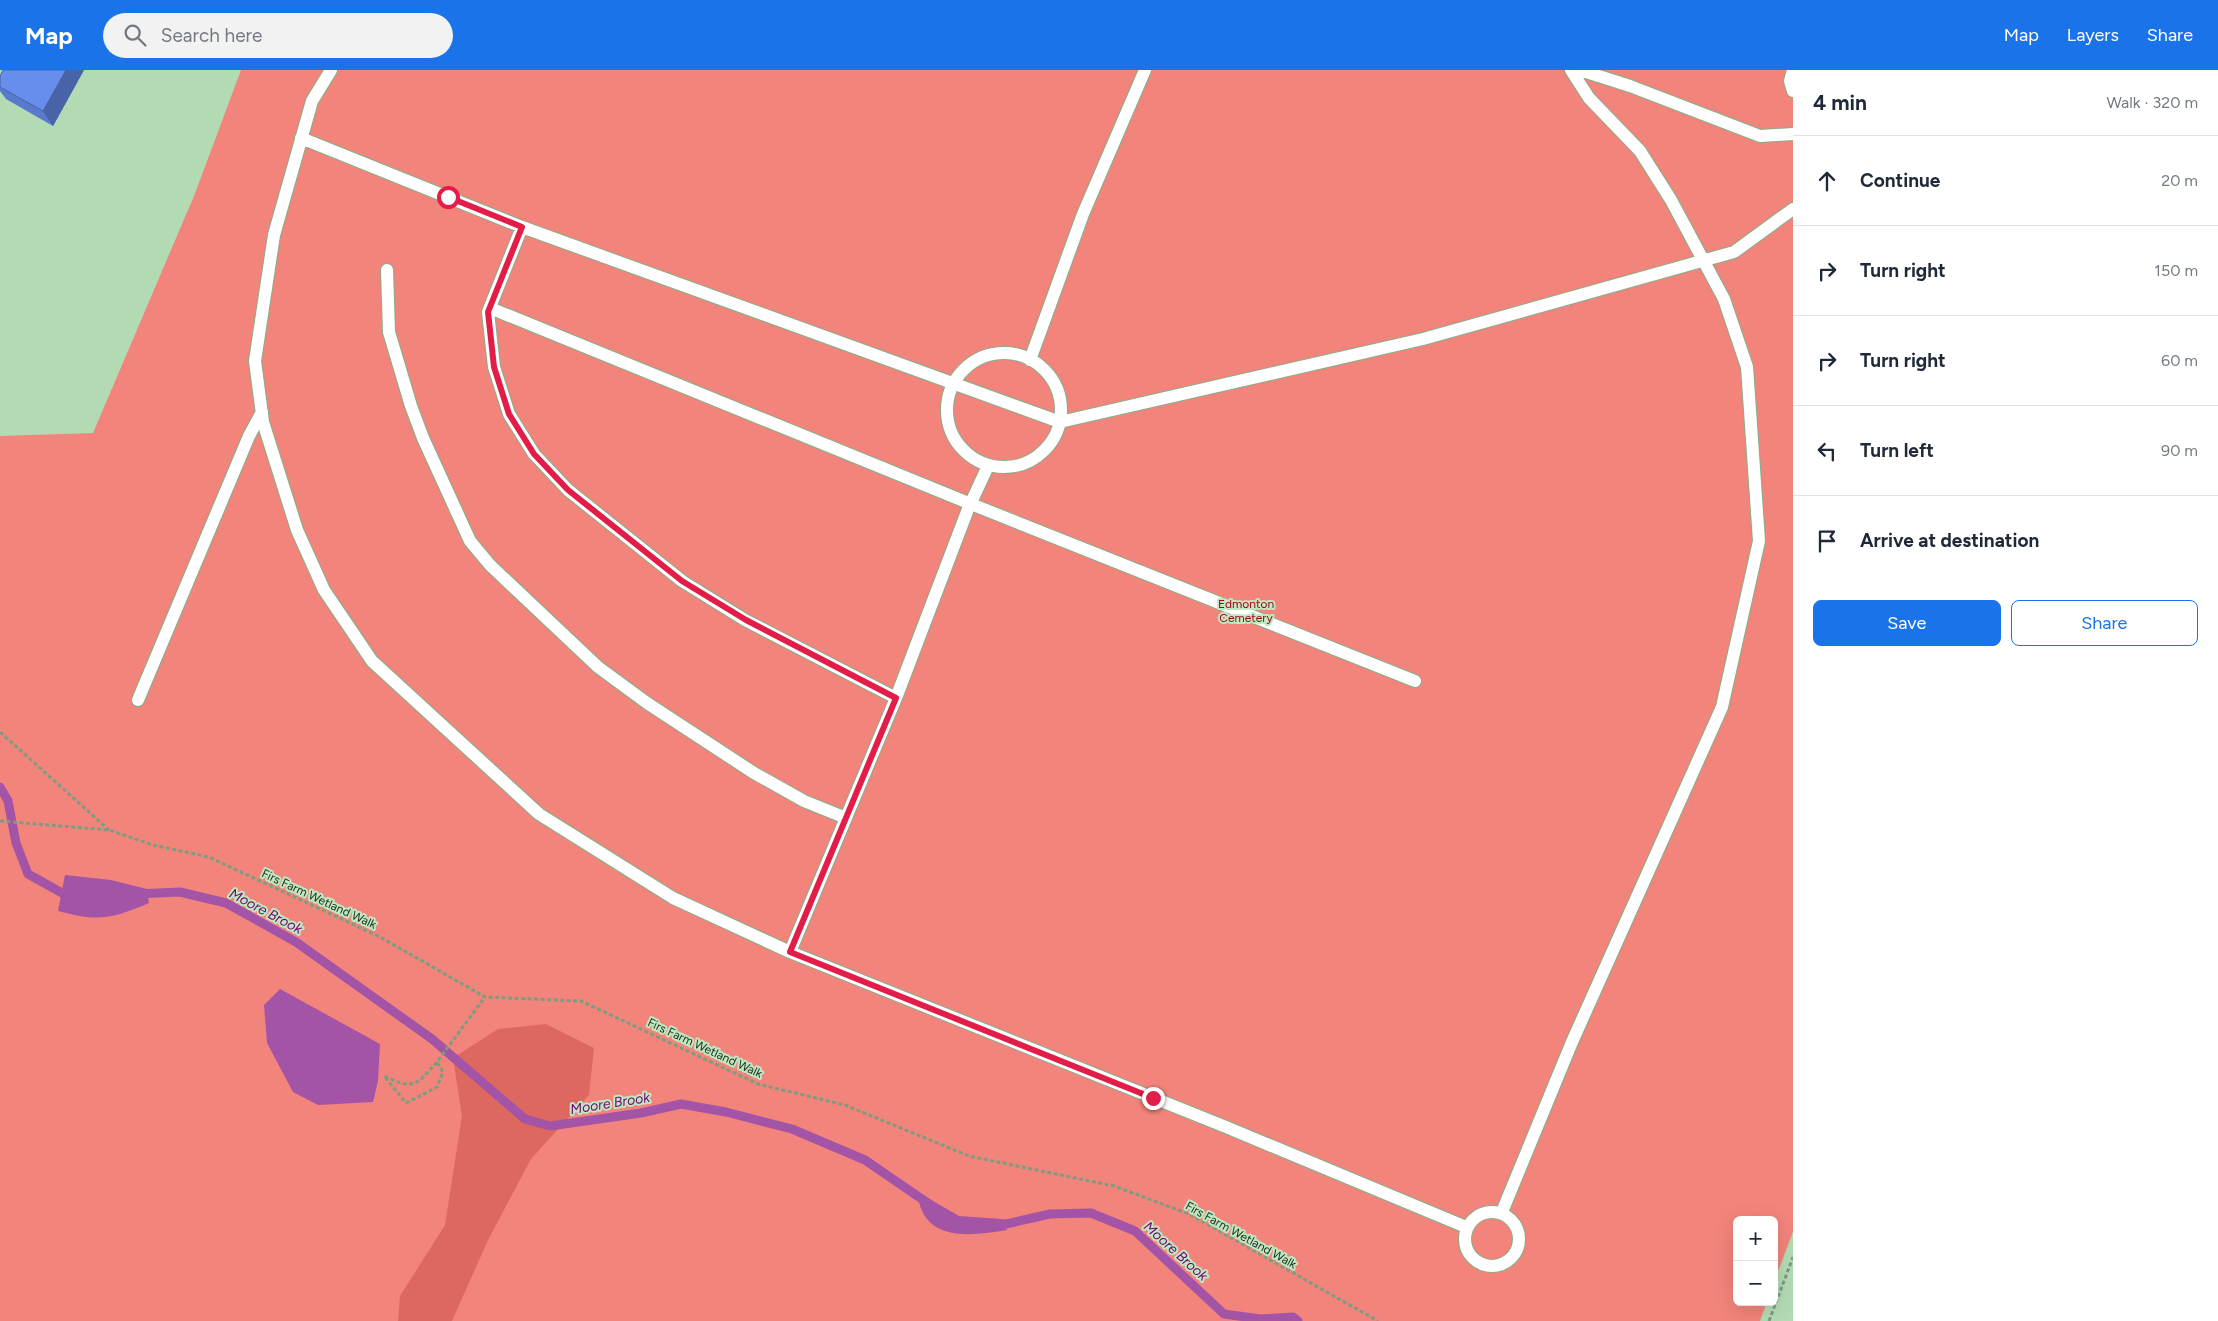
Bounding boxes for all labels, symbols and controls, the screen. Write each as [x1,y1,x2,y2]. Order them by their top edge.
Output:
search box [103,13,453,58]
text: Map [25,21,73,50]
icon: search [121,21,149,49]
text: Search here [161,24,262,47]
text: Map [2004,24,2039,46]
text: Layers [2067,24,2119,46]
text: Share [2147,24,2193,46]
text: 4 min [1813,90,1867,115]
text: Walk · 320 m [2106,93,2198,112]
icon: ahead [1813,167,1841,195]
text: Continue [1860,169,1940,192]
text: 20 m [2161,171,2198,190]
route start [437,186,460,209]
icon: right [1813,257,1841,285]
text: Turn right [1860,259,1946,282]
text: 150 m [2154,261,2198,280]
icon: right [1813,347,1841,375]
text: Turn right [1860,349,1946,372]
text: 60 m [2161,351,2198,370]
icon: left [1813,437,1841,465]
text: Turn left [1860,439,1934,462]
text: 90 m [2161,441,2198,460]
icon: arrive [1813,527,1841,555]
text: Arrive at destination [1860,529,2039,552]
park label: Edmonton Cemetery [1218,597,1274,625]
button: Save [1813,600,2001,646]
button: Share [2011,600,2198,646]
street label: Firs Farm Wetland Walk [259,866,379,932]
water label: Moore Brook [226,885,306,938]
street label: Firs Farm Wetland Walk [645,1015,765,1081]
route end [1142,1087,1165,1110]
water label: Moore Brook [569,1089,652,1118]
street label: Firs Farm Wetland Walk [1183,1199,1299,1271]
map controls [1733,1216,1778,1306]
button: + [1733,1216,1778,1261]
water label: Moore Brook [1140,1218,1212,1285]
button: − [1733,1261,1778,1306]

